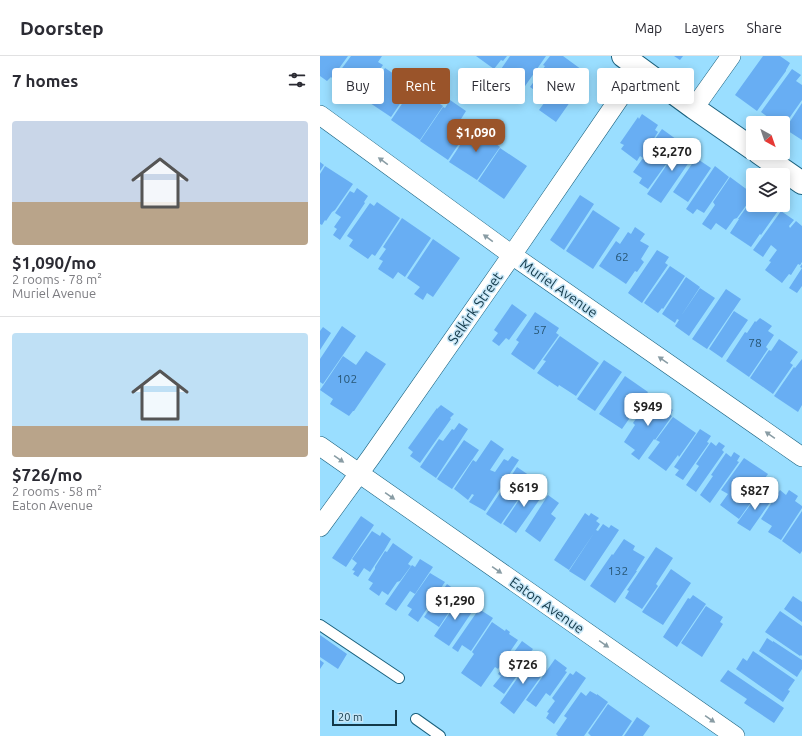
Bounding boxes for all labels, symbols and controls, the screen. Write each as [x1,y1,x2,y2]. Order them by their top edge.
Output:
text: Doorstep [20,17,104,39]
text: Map [635,20,662,36]
text: Layers [684,20,724,36]
text: Share [746,20,782,36]
chip: Buy [332,68,384,104]
chip: Rent [392,68,450,104]
chip: Filters [458,68,525,104]
chip: New [533,68,589,104]
chip: Apartment [597,68,694,104]
icon: filters [286,69,308,91]
text: 7 homes [12,71,78,90]
north arrow [746,116,790,160]
map controls [746,116,790,212]
pin: $1,090 [443,119,509,153]
text: $1,090 [456,125,496,139]
pin: $2,270 [639,138,705,172]
text: $2,270 [652,144,692,158]
icon: home [124,147,196,219]
one-way arrow [378,157,388,165]
button: layers [746,168,790,212]
one-way arrow [483,234,493,242]
house number: 62 [615,250,629,263]
text: $1,090/mo [12,253,96,272]
street label: Muriel Avenue [517,255,601,321]
street label: Selkirk Street [444,269,506,347]
text: 2 rooms · 78 m² [12,272,102,286]
text: Muriel Avenue [12,286,96,300]
house number: 57 [533,323,547,336]
house number: 78 [748,336,762,349]
one-way arrow [658,356,669,364]
icon: home [124,359,196,431]
house number: 102 [337,372,357,385]
pin: $949 [624,393,672,427]
text: $949 [633,399,663,413]
one-way arrow [765,431,775,439]
one-way arrow [334,455,345,463]
text: $726/mo [12,465,82,484]
pin: $619 [500,474,548,508]
pin: $827 [731,477,779,511]
text: $619 [509,480,539,494]
text: $827 [740,483,770,497]
text: 2 rooms · 58 m² [12,484,102,498]
one-way arrow [385,492,396,500]
text: Eaton Avenue [12,498,93,512]
house number: 132 [608,564,628,577]
one-way arrow [492,566,502,574]
street label: Eaton Avenue [507,573,587,637]
pin: $1,290 [422,587,488,621]
text: $1,290 [435,593,475,607]
one-way arrow [598,640,609,648]
pin: $726 [499,651,547,685]
text: $726 [508,657,538,671]
scale bar [332,708,397,727]
text: 20 m [338,711,362,723]
one-way arrow [705,715,715,723]

